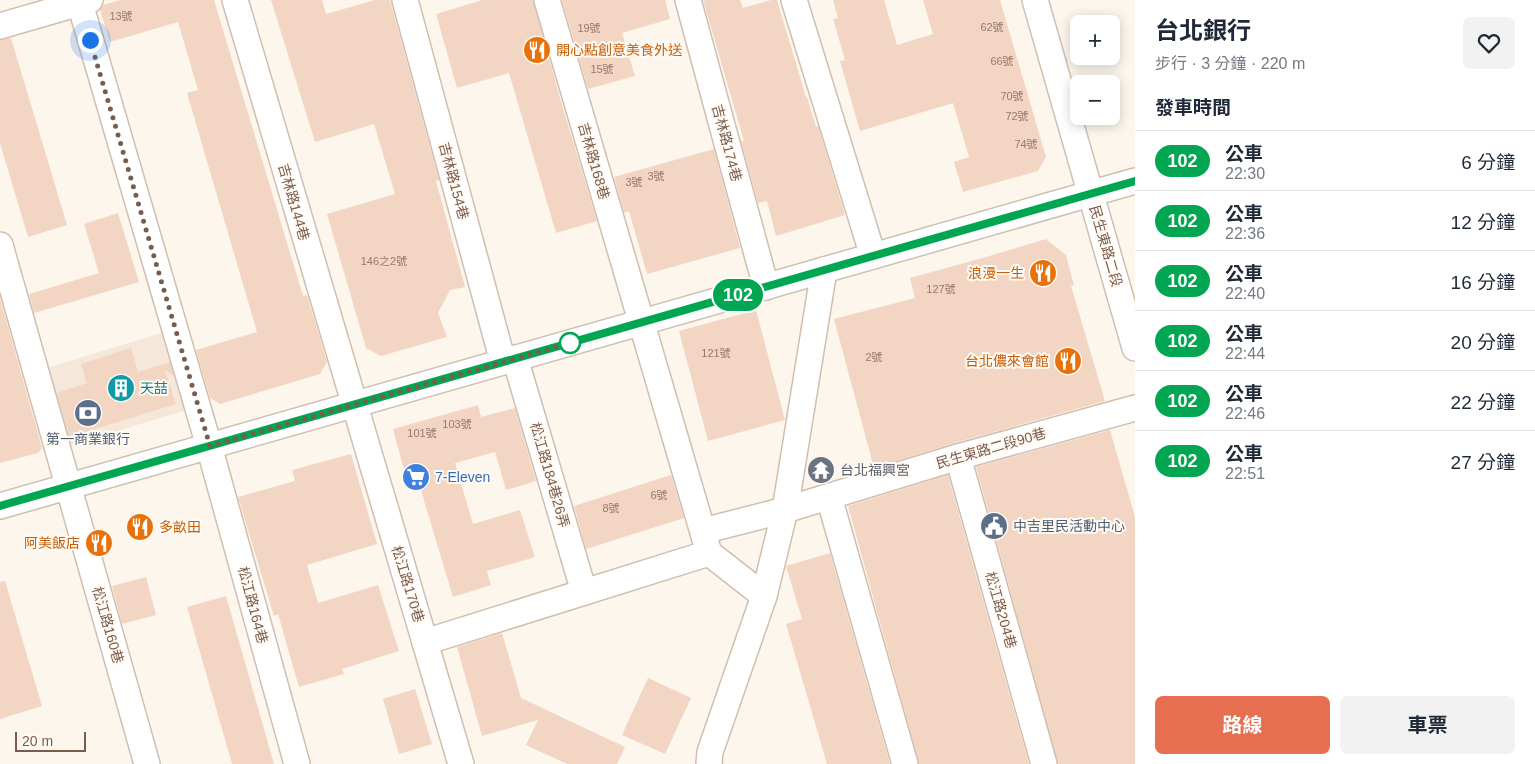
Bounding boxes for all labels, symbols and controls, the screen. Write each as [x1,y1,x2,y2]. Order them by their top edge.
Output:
house number: 13號 [109,10,133,22]
map controls [1070,15,1120,125]
button: + [1070,15,1120,65]
text: 台北銀行 [1155,17,1251,44]
button: heart [1463,17,1515,69]
house number: 62號 [980,21,1004,33]
house number: 19號 [577,22,601,34]
your location [78,28,103,53]
restaurant icon: 開心點創意美食外送 [522,35,552,65]
place label: 開心點創意美食外送 [556,42,683,58]
house number: 66號 [990,55,1014,67]
text: 步行 · 3 分鐘 · 220 m [1155,55,1305,72]
house number: 15號 [590,63,614,75]
button: − [1070,75,1120,125]
house number: 70號 [1000,90,1024,102]
text: 發車時間 [1155,97,1231,118]
street label: 吉林路174巷 [709,103,745,183]
house number: 72號 [1005,110,1029,122]
street label: 吉林路168巷 [575,121,613,201]
house number: 74號 [1014,138,1038,150]
street label: 吉林路154巷 [436,141,472,221]
text: 公車 [1225,143,1263,164]
text: 102 [1167,151,1198,171]
text: 6 分鐘 [1461,152,1515,173]
street label: 吉林路144巷 [275,162,313,242]
text: 22:30 [1225,165,1265,182]
house number: 3號 [647,170,665,182]
house number: 3號 [625,176,643,188]
street label: 民生東路二段 [1087,203,1125,289]
text: 公車 [1225,203,1263,224]
text: 102 [1167,211,1198,231]
text: 12 分鐘 [1451,212,1515,233]
text: 22:36 [1225,225,1265,242]
house number: 146之2號 [361,255,407,267]
restaurant icon: 浪漫一生 [1028,258,1058,288]
text: 公車 [1225,263,1263,284]
place label: 浪漫一生 [968,265,1024,281]
text: 102 [1167,271,1198,291]
text: 16 分鐘 [1451,272,1515,293]
line badge: 102 [709,279,767,311]
house number: 127號 [926,283,956,295]
text: 102 [723,285,753,305]
text: 22:40 [1225,285,1265,302]
text: 公車 [1225,323,1263,344]
text: 102 [1167,331,1198,351]
unlabelled marker [559,332,581,354]
text: 20 分鐘 [1451,332,1515,353]
text: 22:44 [1225,345,1265,362]
restaurant icon: 台北儂來會館 [1053,346,1083,376]
house number: 121號 [701,347,731,359]
house number: 2號 [865,351,883,363]
place label: 台北儂來會館 [965,353,1049,369]
building icon: 天喆 [106,373,136,403]
place label: 天喆 [140,380,168,396]
text: 公車 [1225,383,1263,404]
text: 102 [1167,391,1198,411]
text: 22 分鐘 [1451,392,1515,413]
bank icon: 第一商業銀行 [73,398,103,428]
text: 22:46 [1225,405,1265,422]
house number: 103號 [442,418,472,430]
street label: 松江路184巷26弄 [527,420,573,530]
street label: 民生東路二段90巷 [934,425,1048,471]
house number: 101號 [407,427,437,439]
place label: 第一商業銀行 [46,431,130,447]
text: 公車 [1225,443,1263,464]
text: 102 [1167,451,1198,471]
text: 27 分鐘 [1451,452,1515,473]
temple icon: 台北福興宮 [806,455,836,485]
supermarket icon: 7-Eleven [401,462,431,492]
place label: 台北福興宮 [840,462,910,478]
text: 22:51 [1225,465,1265,482]
place label: 7-Eleven [435,469,490,485]
house number: 6號 [650,489,668,501]
house number: 8號 [602,502,620,514]
public building icon: 中吉里民活動中心 [979,511,1009,541]
restaurant icon: 多畝田 [125,512,155,542]
place label: 中吉里民活動中心 [1013,518,1125,534]
place label: 多畝田 [159,519,201,535]
restaurant icon: 阿美飯店 [84,528,114,558]
place label: 阿美飯店 [24,535,80,551]
street label: 松江路170巷 [389,544,427,624]
street label: 松江路164巷 [235,565,271,645]
street label: 松江路204巷 [982,570,1020,650]
street label: 松江路160巷 [89,585,127,665]
button: 路線 [1155,696,1330,754]
button: 車票 [1340,696,1515,754]
scale bar [15,729,86,752]
text: 20 m [22,733,53,749]

